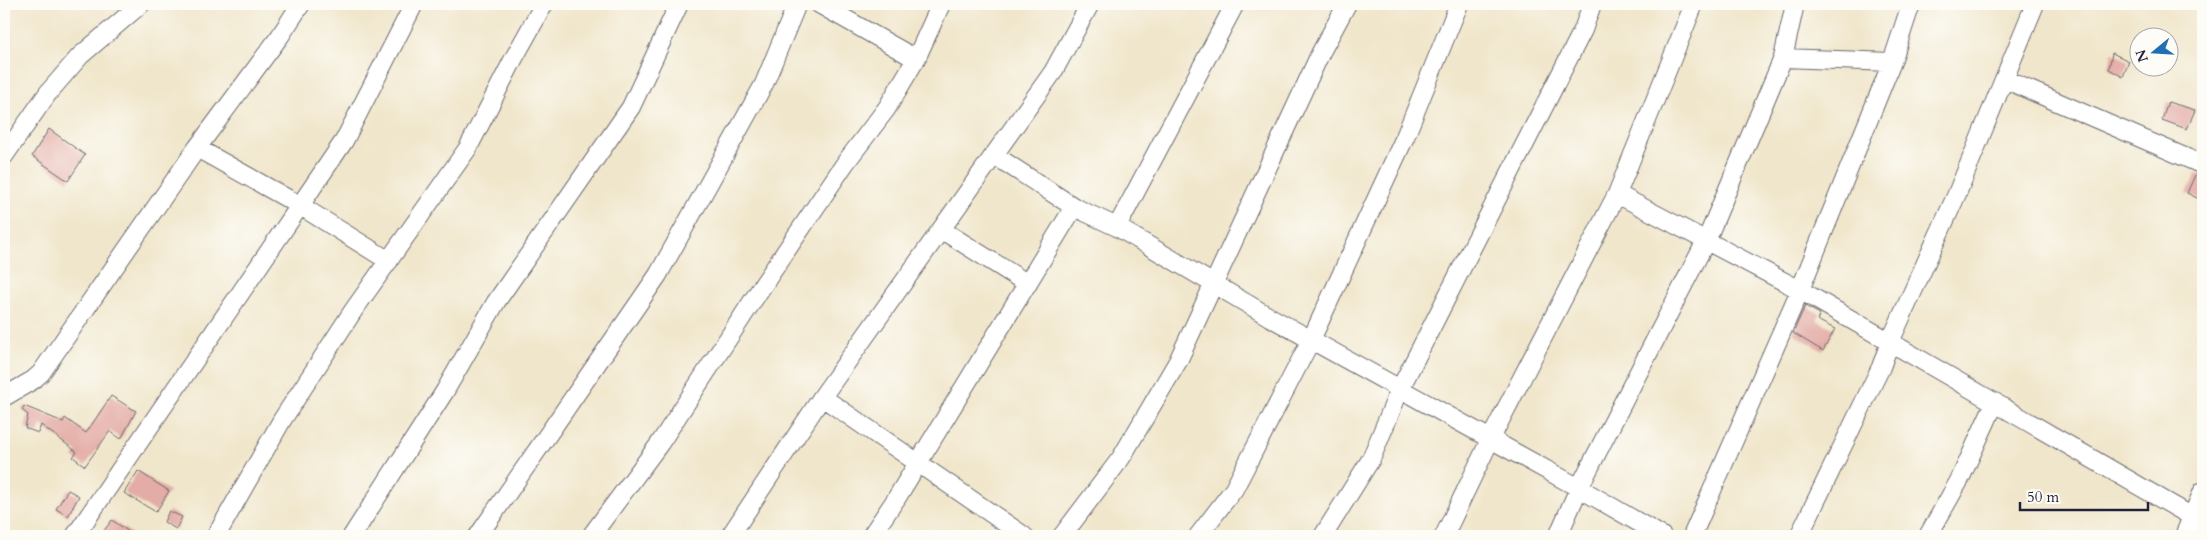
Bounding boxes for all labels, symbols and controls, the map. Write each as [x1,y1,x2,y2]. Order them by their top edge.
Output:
north arrow [2130,28,2180,78]
text: N [2131,47,2153,65]
scale bar [2020,480,2147,512]
text: 50 m [2027,487,2059,507]

